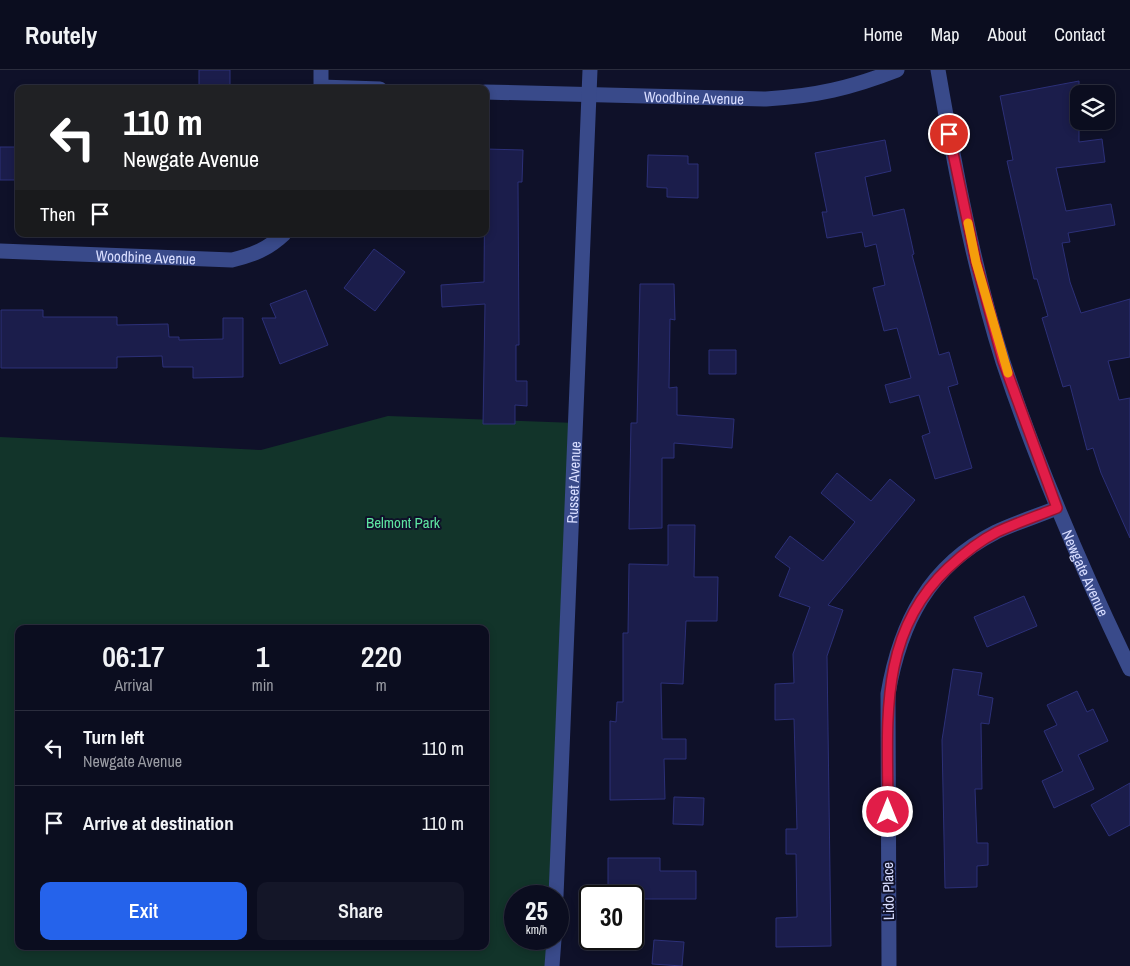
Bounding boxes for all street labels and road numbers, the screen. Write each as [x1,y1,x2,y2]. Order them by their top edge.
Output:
street label: Woodbine Avenue [644,85,744,109]
street label: Woodbine Avenue [95,244,197,269]
street label: Russet Avenue [561,441,585,524]
street label: Newgate Avenue [1057,526,1114,620]
street label: Lido Place [877,862,899,920]

